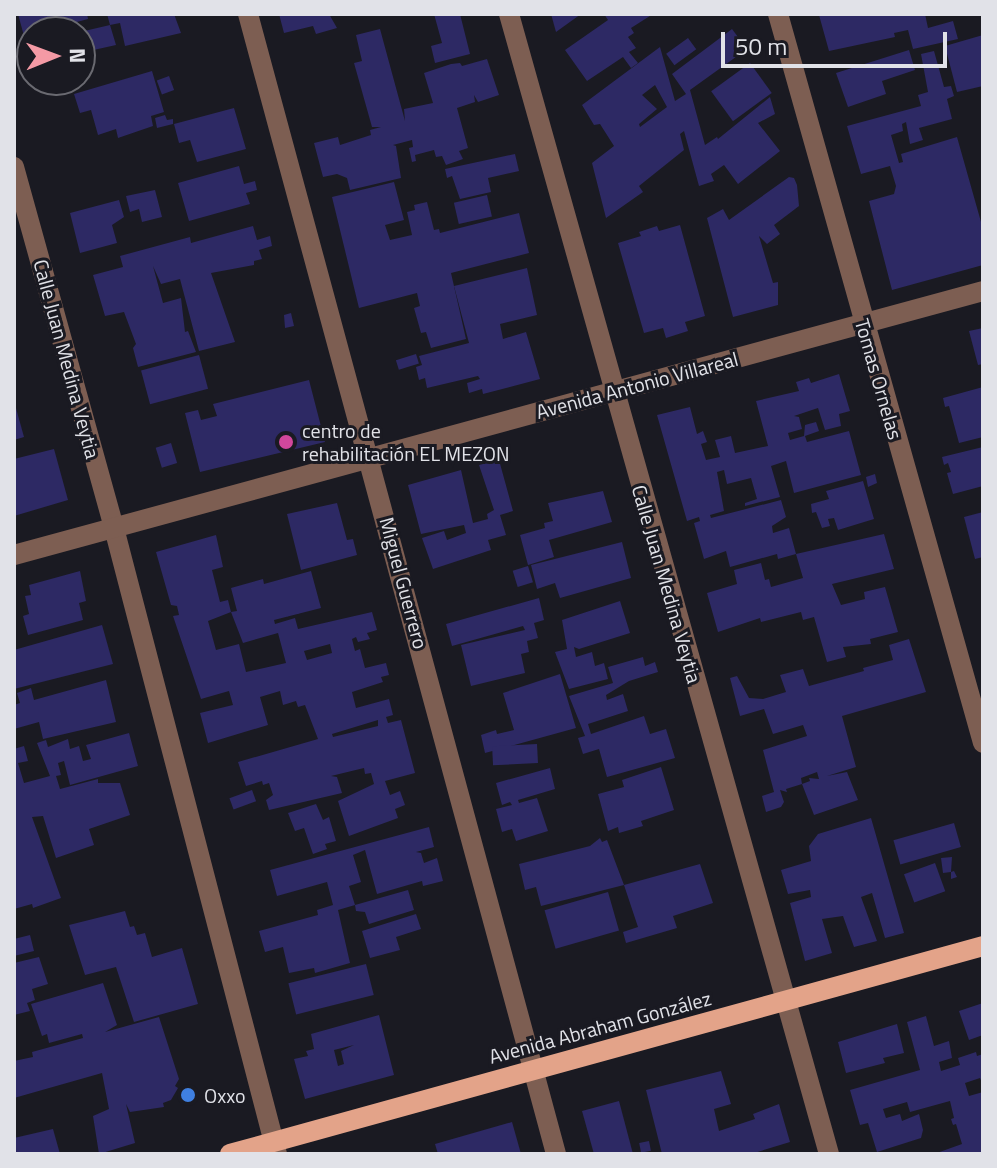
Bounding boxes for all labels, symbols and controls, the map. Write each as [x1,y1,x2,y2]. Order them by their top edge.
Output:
north arrow [16,16,96,96]
scale bar [725,16,951,66]
text: 50 m [735,28,787,64]
text: N [61,48,95,64]
street label: Calle Juan Medina Veytia [29,257,105,461]
street label: Tomas Ornelas [850,316,908,442]
street label: Avenida Antonio Villareal [533,346,741,424]
place label: centro de rehabilitación EL MEZON [302,418,510,465]
marker: centro de rehabilitación EL MEZON [277,433,295,451]
street label: Calle Juan Medina Veytia [627,482,707,686]
street label: Miguel Guerrero [375,515,433,651]
street label: Avenida Abraham González [486,986,714,1068]
place label: Oxxo [204,1083,246,1107]
marker: Oxxo [179,1086,197,1104]

